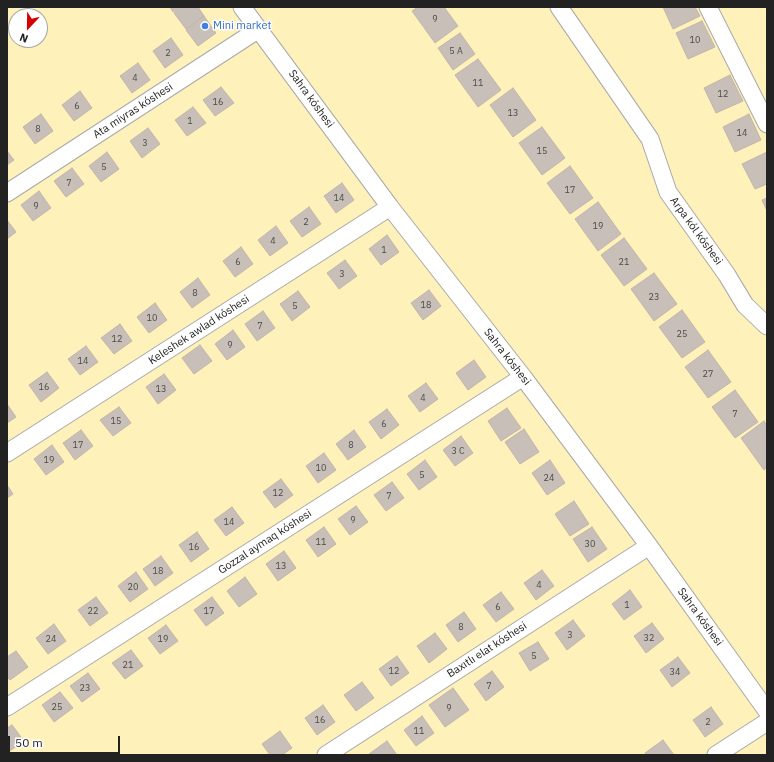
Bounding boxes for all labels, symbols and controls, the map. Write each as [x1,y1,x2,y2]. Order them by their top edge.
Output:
north arrow [8,8,48,48]
house number: 9 [432,14,438,24]
place label: Mini market [213,19,271,33]
marker: Mini market [200,21,210,31]
text: N [18,30,30,46]
house number: 10 [690,35,700,45]
house number: 5 А [449,46,463,56]
house number: 2 [165,48,171,58]
street label: Sahra kóshesi [286,67,336,131]
house number: 4 [132,73,138,83]
house number: 11 [473,78,483,88]
street label: Ata miyras kóshesi [91,80,175,142]
house number: 12 [718,89,728,99]
house number: 16 [213,97,223,107]
house number: 6 [74,101,80,111]
house number: 13 [508,108,518,118]
house number: 1 [187,116,193,126]
house number: 8 [35,124,41,134]
house number: 14 [737,128,747,138]
house number: 3 [142,138,148,148]
house number: 15 [537,146,547,156]
house number: 5 [101,162,107,172]
house number: 7 [66,178,72,188]
house number: 17 [565,185,575,195]
house number: 14 [334,193,344,203]
street label: Arpa kól kóshesi [667,194,725,268]
house number: 9 [33,201,39,211]
house number: 2 [303,217,309,227]
house number: 19 [593,221,603,231]
house number: 4 [270,236,276,246]
house number: 1 [381,245,387,255]
house number: 6 [235,257,241,267]
house number: 21 [619,257,629,267]
house number: 3 [339,269,345,279]
house number: 8 [192,288,198,298]
street label: Keleshek awlad kóshesi [146,292,252,368]
house number: 23 [649,292,659,302]
house number: 18 [421,300,431,310]
house number: 5 [292,301,298,311]
house number: 10 [147,313,157,323]
house number: 7 [257,321,263,331]
street label: Sahra kóshesi [481,326,533,388]
house number: 25 [677,329,687,339]
house number: 12 [112,334,122,344]
house number: 9 [227,340,233,350]
house number: 14 [78,356,88,366]
house number: 27 [703,369,713,379]
house number: 16 [39,382,49,392]
house number: 13 [156,384,166,394]
house number: 4 [420,393,426,403]
house number: 7 [732,409,738,419]
house number: 15 [111,416,121,426]
house number: 6 [381,419,387,429]
house number: 17 [73,440,83,450]
house number: 8 [348,440,354,450]
house number: 3 С [451,446,465,456]
house number: 19 [44,455,54,465]
house number: 10 [316,463,326,473]
house number: 5 [419,470,425,480]
house number: 24 [544,473,554,483]
house number: 12 [273,488,283,498]
house number: 7 [386,491,392,501]
street label: Gozzal aymaq kóshesi [216,507,314,577]
house number: 9 [350,515,356,525]
house number: 14 [224,517,234,527]
house number: 11 [316,537,326,547]
house number: 30 [585,539,595,549]
house number: 16 [189,542,199,552]
house number: 13 [276,561,286,571]
house number: 18 [153,566,163,576]
house number: 4 [536,580,542,590]
house number: 20 [128,582,138,592]
street label: Sahra kóshesi [675,585,725,649]
house number: 1 [624,600,630,610]
house number: 6 [495,602,501,612]
house number: 22 [88,606,98,616]
house number: 17 [204,606,214,616]
street label: Baxıtlı elat kóshesi [445,619,529,681]
house number: 8 [458,622,464,632]
house number: 3 [567,630,573,640]
house number: 32 [644,633,654,643]
house number: 24 [46,634,56,644]
house number: 19 [158,634,168,644]
house number: 5 [531,651,537,661]
house number: 21 [123,660,133,670]
house number: 12 [389,666,399,676]
house number: 34 [670,667,680,677]
house number: 7 [486,681,492,691]
house number: 23 [80,683,90,693]
house number: 25 [52,702,62,712]
house number: 9 [446,703,452,713]
house number: 16 [315,715,325,725]
house number: 2 [705,717,711,727]
house number: 11 [414,726,424,736]
scale bar [10,728,122,754]
text: 50 m [15,735,43,750]

